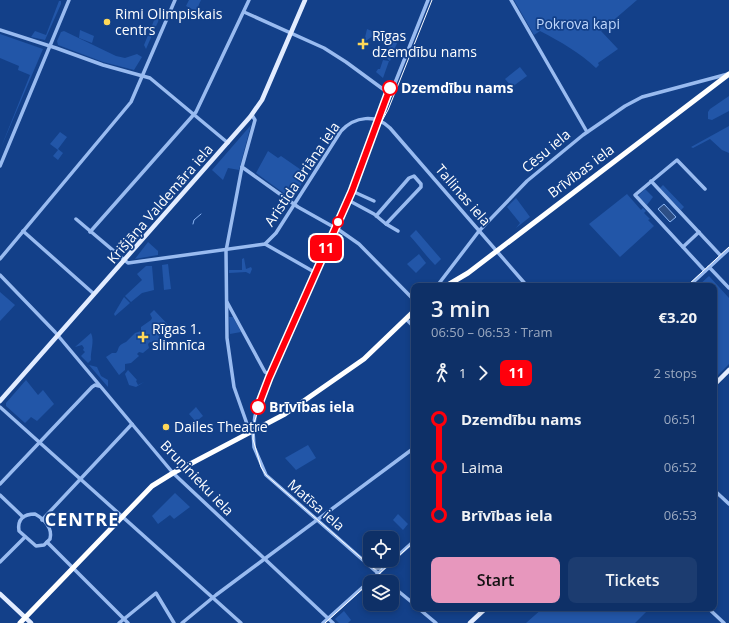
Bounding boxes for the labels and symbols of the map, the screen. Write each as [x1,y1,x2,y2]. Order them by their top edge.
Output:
place label: Rimi Olimpiskais centrs [115,4,223,39]
park label: Pokrova kapi [536,14,620,33]
marker: Rimi Olimpiskais centrs [102,17,112,27]
place label: Rīgas dzemdību nams [372,26,477,61]
marker: Rīgas dzemdību nams [357,38,369,50]
place label: Dzemdību nams [401,78,513,97]
marker: Dzemdību nams [382,80,398,96]
street label: Aristida Briāna iela [260,118,344,230]
street label: Cēsu iela [517,125,574,177]
street label: Brīvības iela [544,139,618,202]
street label: Krišjāņa Valdemāra iela [102,140,217,267]
street label: Tallinas iela [431,160,495,229]
unlabelled marker [332,216,344,228]
line badge: 11 [308,235,344,261]
place label: Rīgas 1. slimnīca [152,319,205,354]
marker: Rīgas 1. slimnīca [137,331,149,343]
place label: Brīvības iela [269,397,354,416]
marker: Brīvības iela [250,399,266,415]
place label: Dailes Theatre [174,417,268,436]
marker: Dailes Theatre [161,422,171,432]
street label: Bruņinieku iela [157,436,238,519]
street label: Matīsa iela [284,475,349,535]
district label: CENTRE [45,507,119,531]

